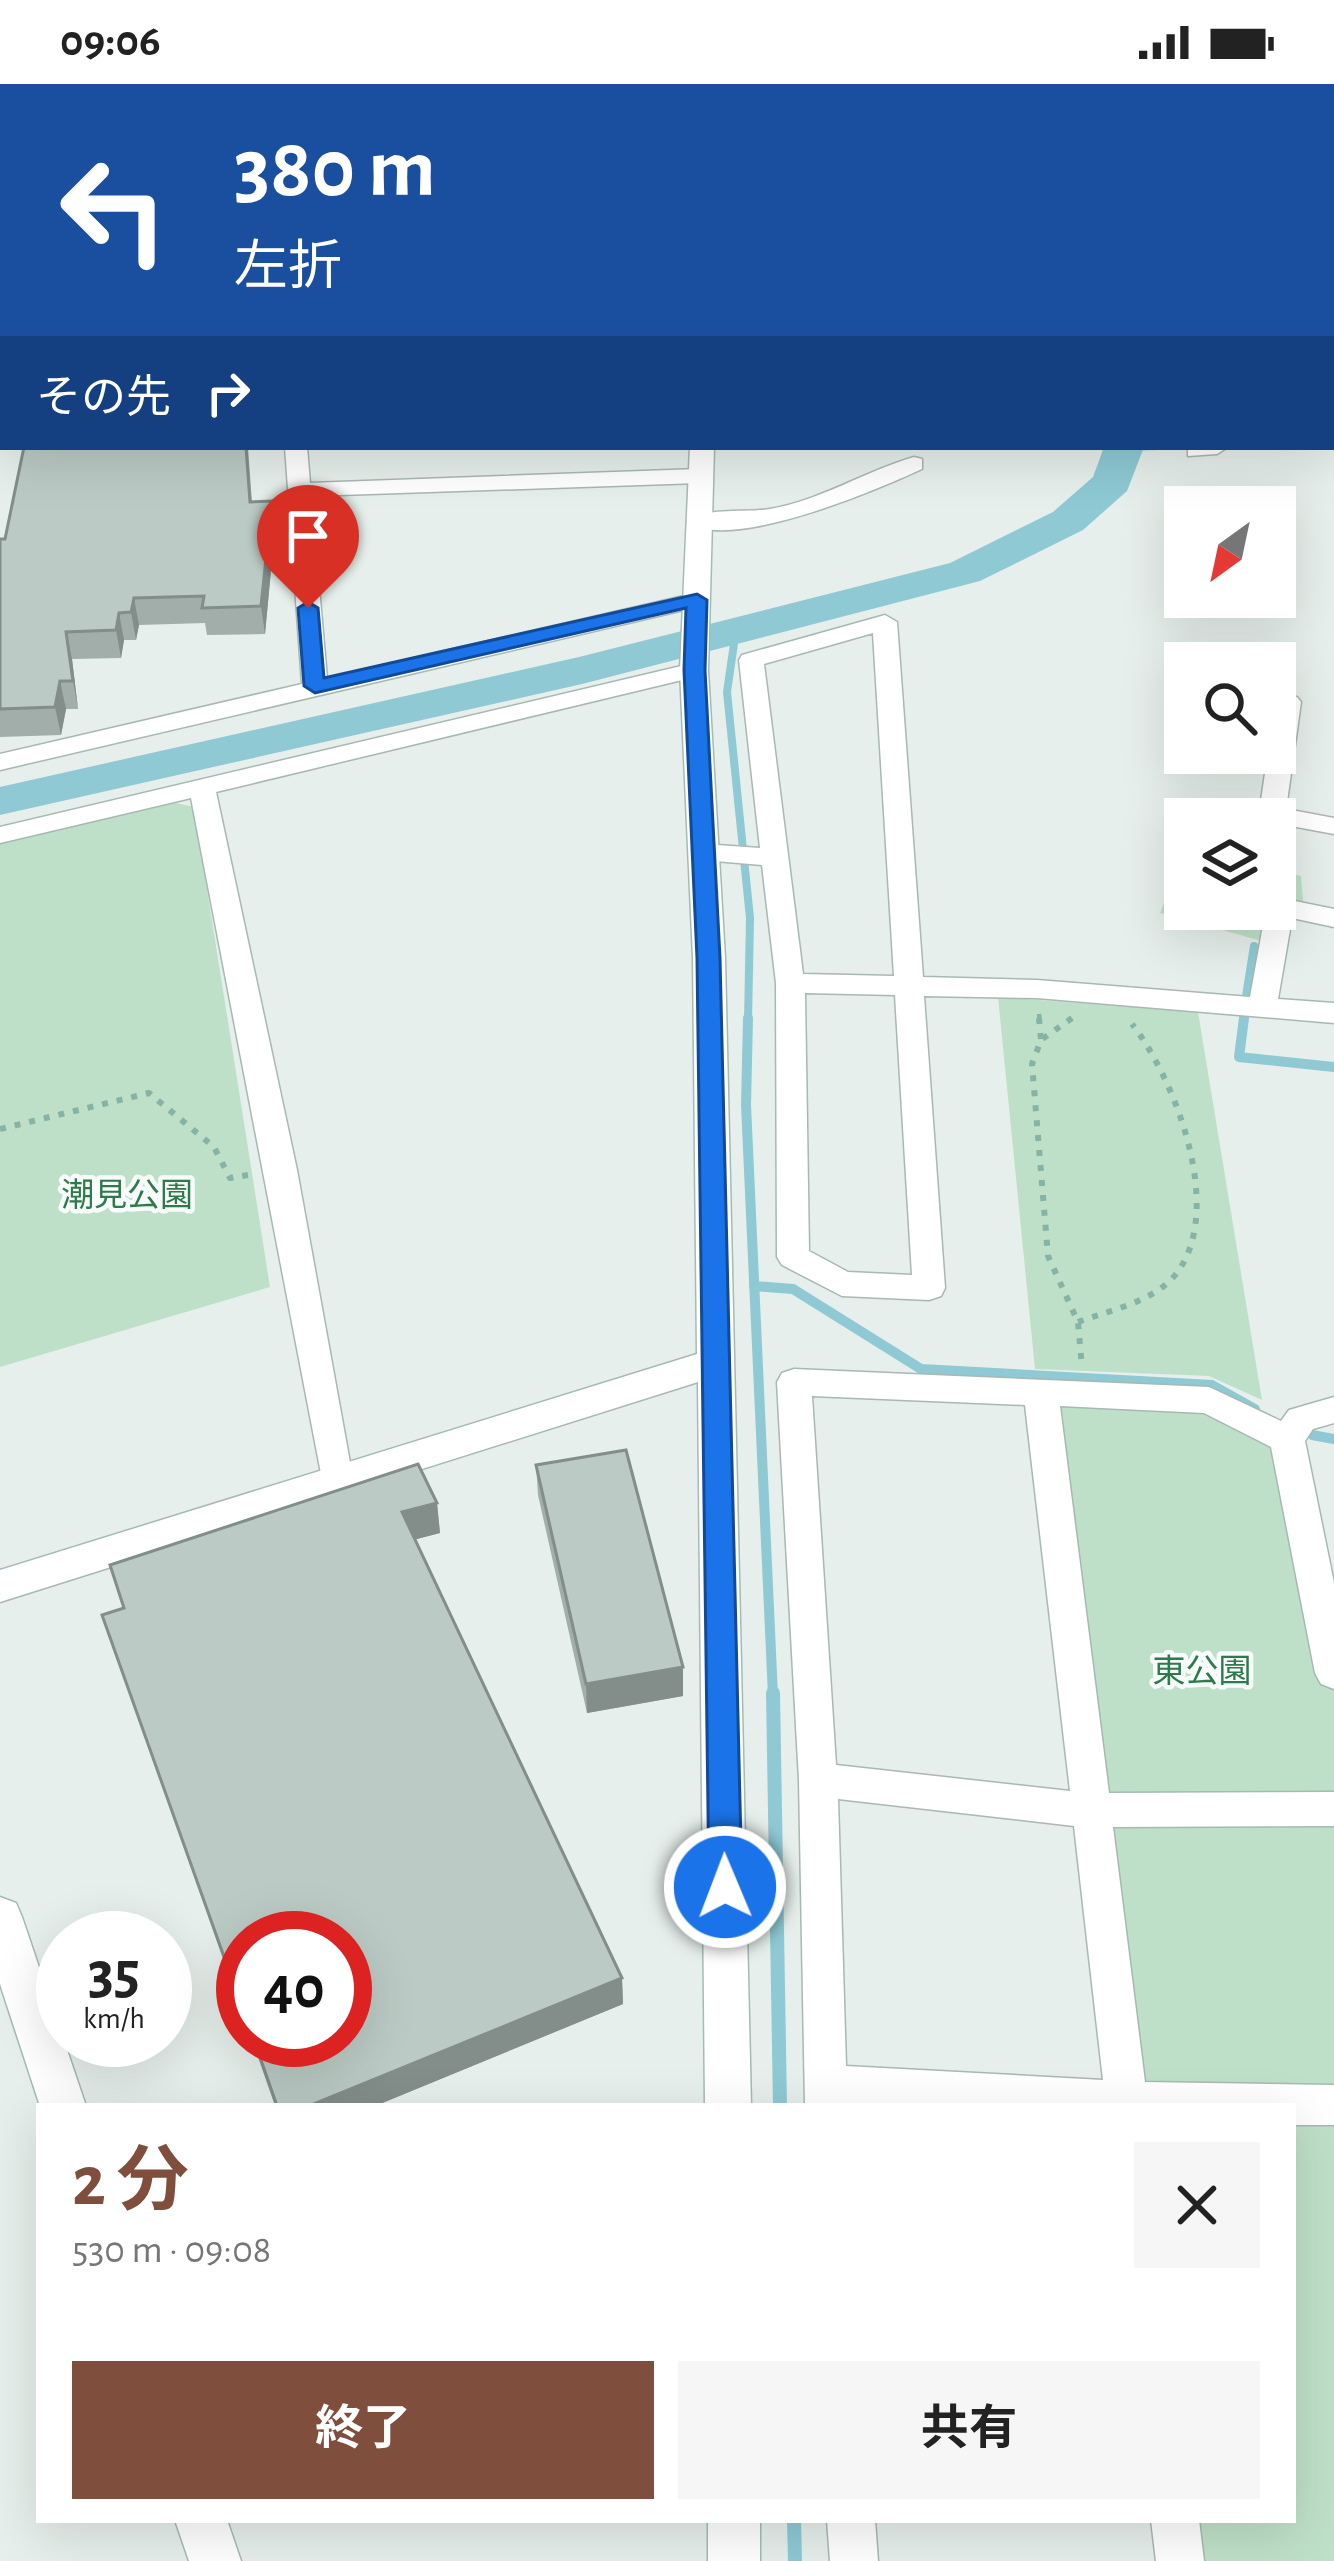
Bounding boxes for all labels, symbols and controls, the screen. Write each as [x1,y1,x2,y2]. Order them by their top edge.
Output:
text: 09:06 [60,19,161,64]
text: 380 m [234,128,436,212]
icon: left [36,132,192,288]
text: 左折 [234,241,342,295]
icon: right [195,360,261,426]
text: その先 [36,376,171,421]
pin [257,485,359,608]
north arrow [1164,486,1296,618]
map controls [1164,486,1296,930]
icon: arrive [275,503,341,569]
button: search [1164,642,1296,774]
button: layers [1164,798,1296,930]
park label: 潮見公園 [61,1178,193,1213]
park label: 東公園 [1153,1654,1252,1689]
position arrow [662,1824,788,1950]
speed limit sign: 40 [216,1911,372,2067]
text: 35 [88,1944,140,2004]
text: km/h [83,2004,145,2034]
button: close [1134,2142,1260,2268]
text: 2 分 [72,2146,189,2218]
text: 530 m · 09:08 [72,2231,271,2270]
button: 終了 [72,2361,654,2499]
button: 共有 [678,2361,1260,2499]

